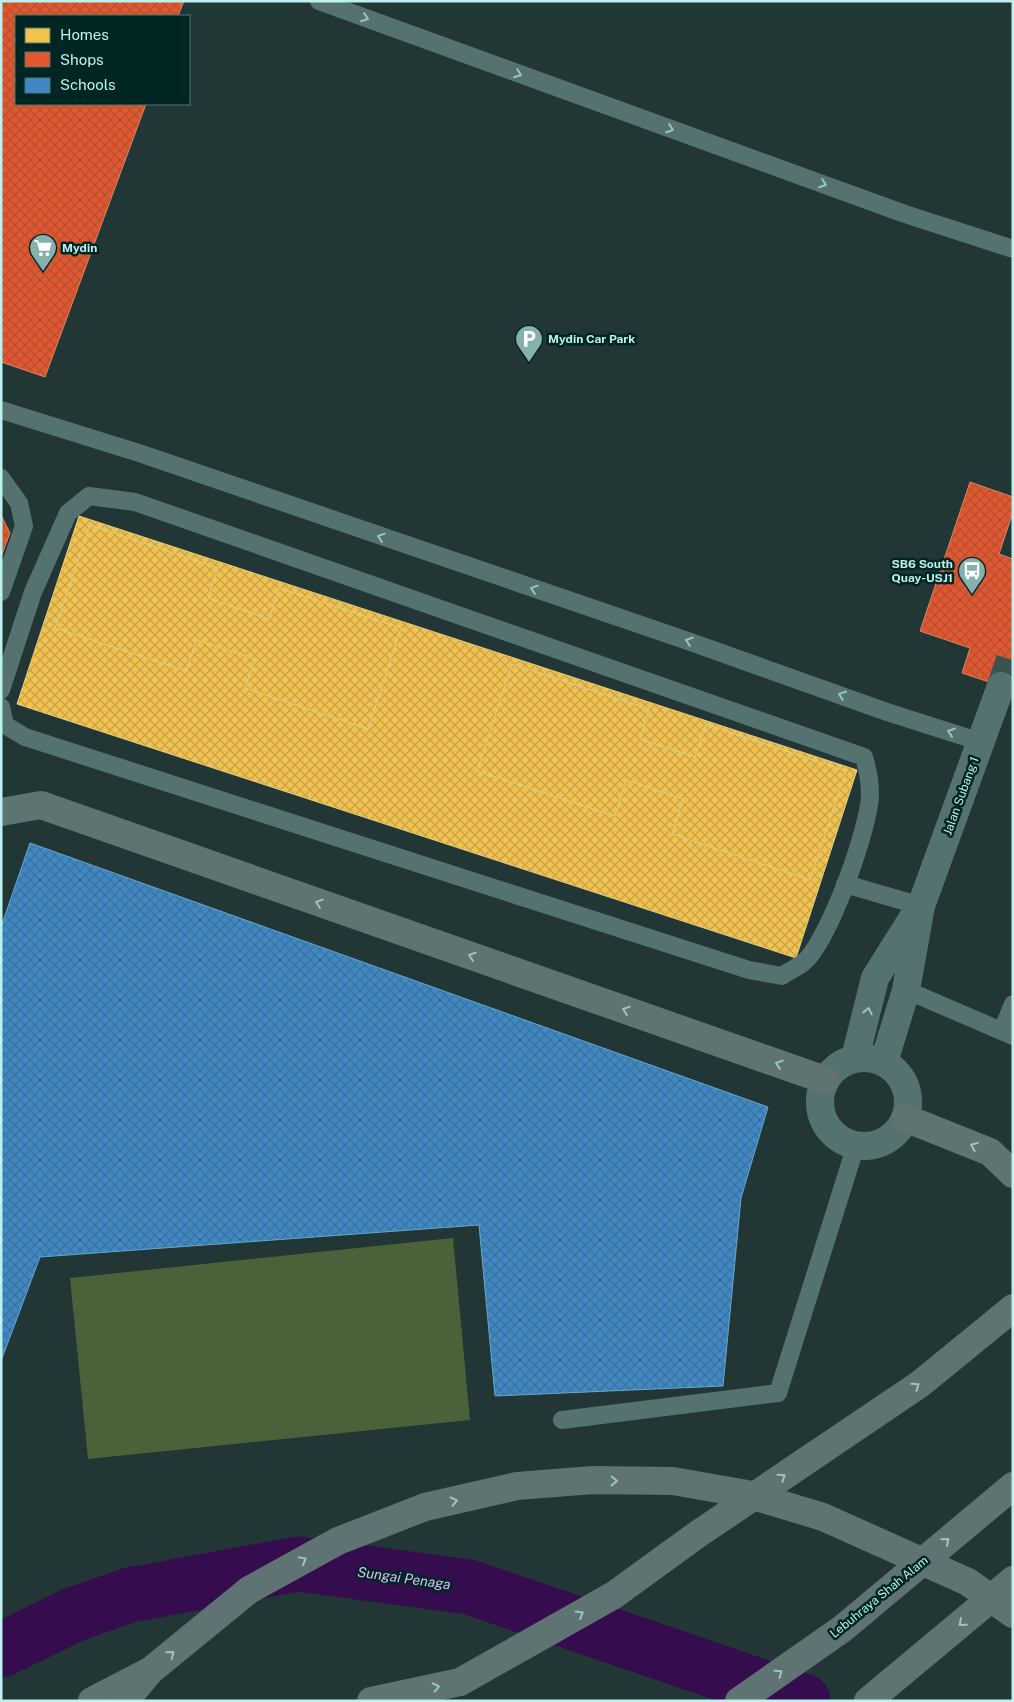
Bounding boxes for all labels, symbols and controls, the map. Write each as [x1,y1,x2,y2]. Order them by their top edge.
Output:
one-way arrow [360,12,369,22]
legend [15,15,190,105]
text: Homes [60,26,109,43]
text: Shops [60,51,104,68]
one-way arrow [513,68,522,78]
text: Schools [60,76,116,93]
one-way arrow [666,123,674,133]
one-way arrow [819,178,827,188]
supermarket icon: Mydin [28,233,58,272]
place label: Mydin [62,241,97,255]
parking icon: Mydin Car Park [514,324,544,363]
place label: Mydin Car Park [548,332,635,346]
one-way arrow [377,532,385,542]
bus stop icon: SB6 South Quay-USJ1 [957,556,987,595]
place label: SB6 South Quay-USJ1 [892,557,953,585]
one-way arrow [531,585,539,595]
one-way arrow [685,637,693,647]
one-way arrow [838,691,847,701]
one-way arrow [947,728,955,738]
street label: Jalan Subang 1 [940,755,982,837]
one-way arrow [315,898,324,908]
one-way arrow [468,952,477,962]
one-way arrow [622,1006,630,1016]
one-way arrow [862,1006,873,1015]
one-way arrow [775,1060,784,1070]
one-way arrow [970,1141,979,1152]
one-way arrow [910,1383,920,1392]
one-way arrow [776,1474,786,1483]
one-way arrow [610,1476,618,1486]
one-way arrow [449,1496,458,1507]
one-way arrow [941,1538,950,1547]
street label: Lebuhraya Shah Alam [827,1553,931,1641]
one-way arrow [298,1556,307,1566]
water label: Sungai Penaga [356,1564,452,1592]
one-way arrow [575,1610,584,1620]
one-way arrow [959,1617,968,1626]
one-way arrow [165,1651,174,1659]
one-way arrow [773,1670,783,1679]
one-way arrow [432,1682,440,1693]

